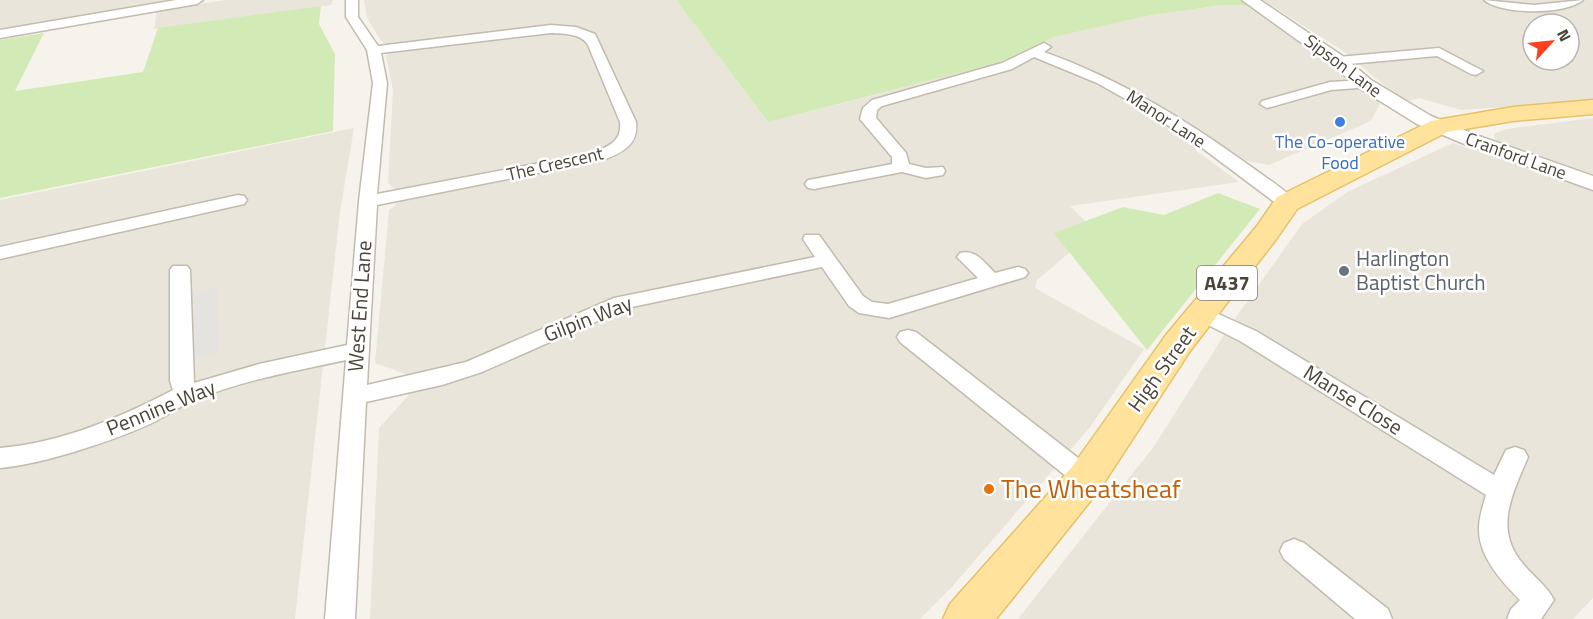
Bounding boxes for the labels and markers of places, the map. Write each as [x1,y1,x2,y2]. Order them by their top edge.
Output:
marker: The Co-operative Food [1333,115,1347,129]
place label: The Co-operative Food [1275,128,1405,176]
place label: Harlington Baptist Church [1356,242,1486,298]
marker: Harlington Baptist Church [1337,264,1351,278]
place label: The Wheatsheaf [1001,469,1181,508]
marker: The Wheatsheaf [982,482,996,496]

